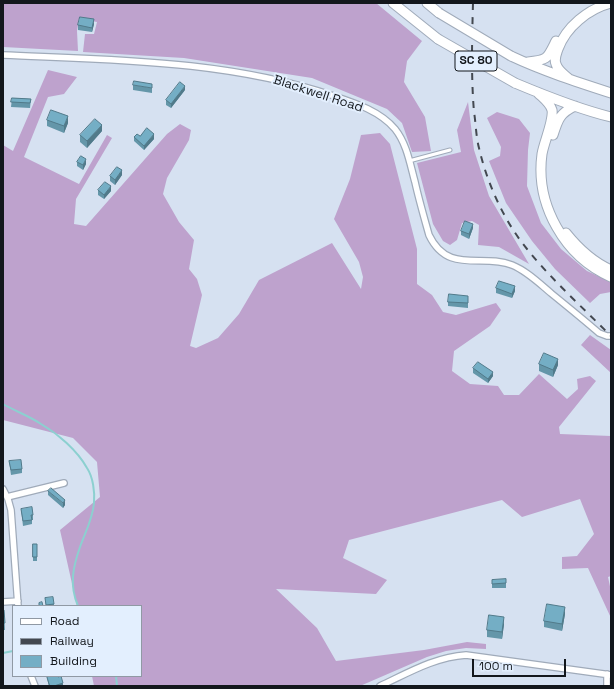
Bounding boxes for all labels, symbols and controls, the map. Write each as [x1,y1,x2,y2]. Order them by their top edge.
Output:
road number: SC 80 [455,51,497,71]
street label: Blackwell Road [271,72,365,116]
legend [12,605,142,677]
text: Road [50,613,79,629]
text: Railway [50,633,94,649]
scale bar [474,651,568,677]
text: Building [50,653,97,669]
text: 100 m [479,658,513,674]

